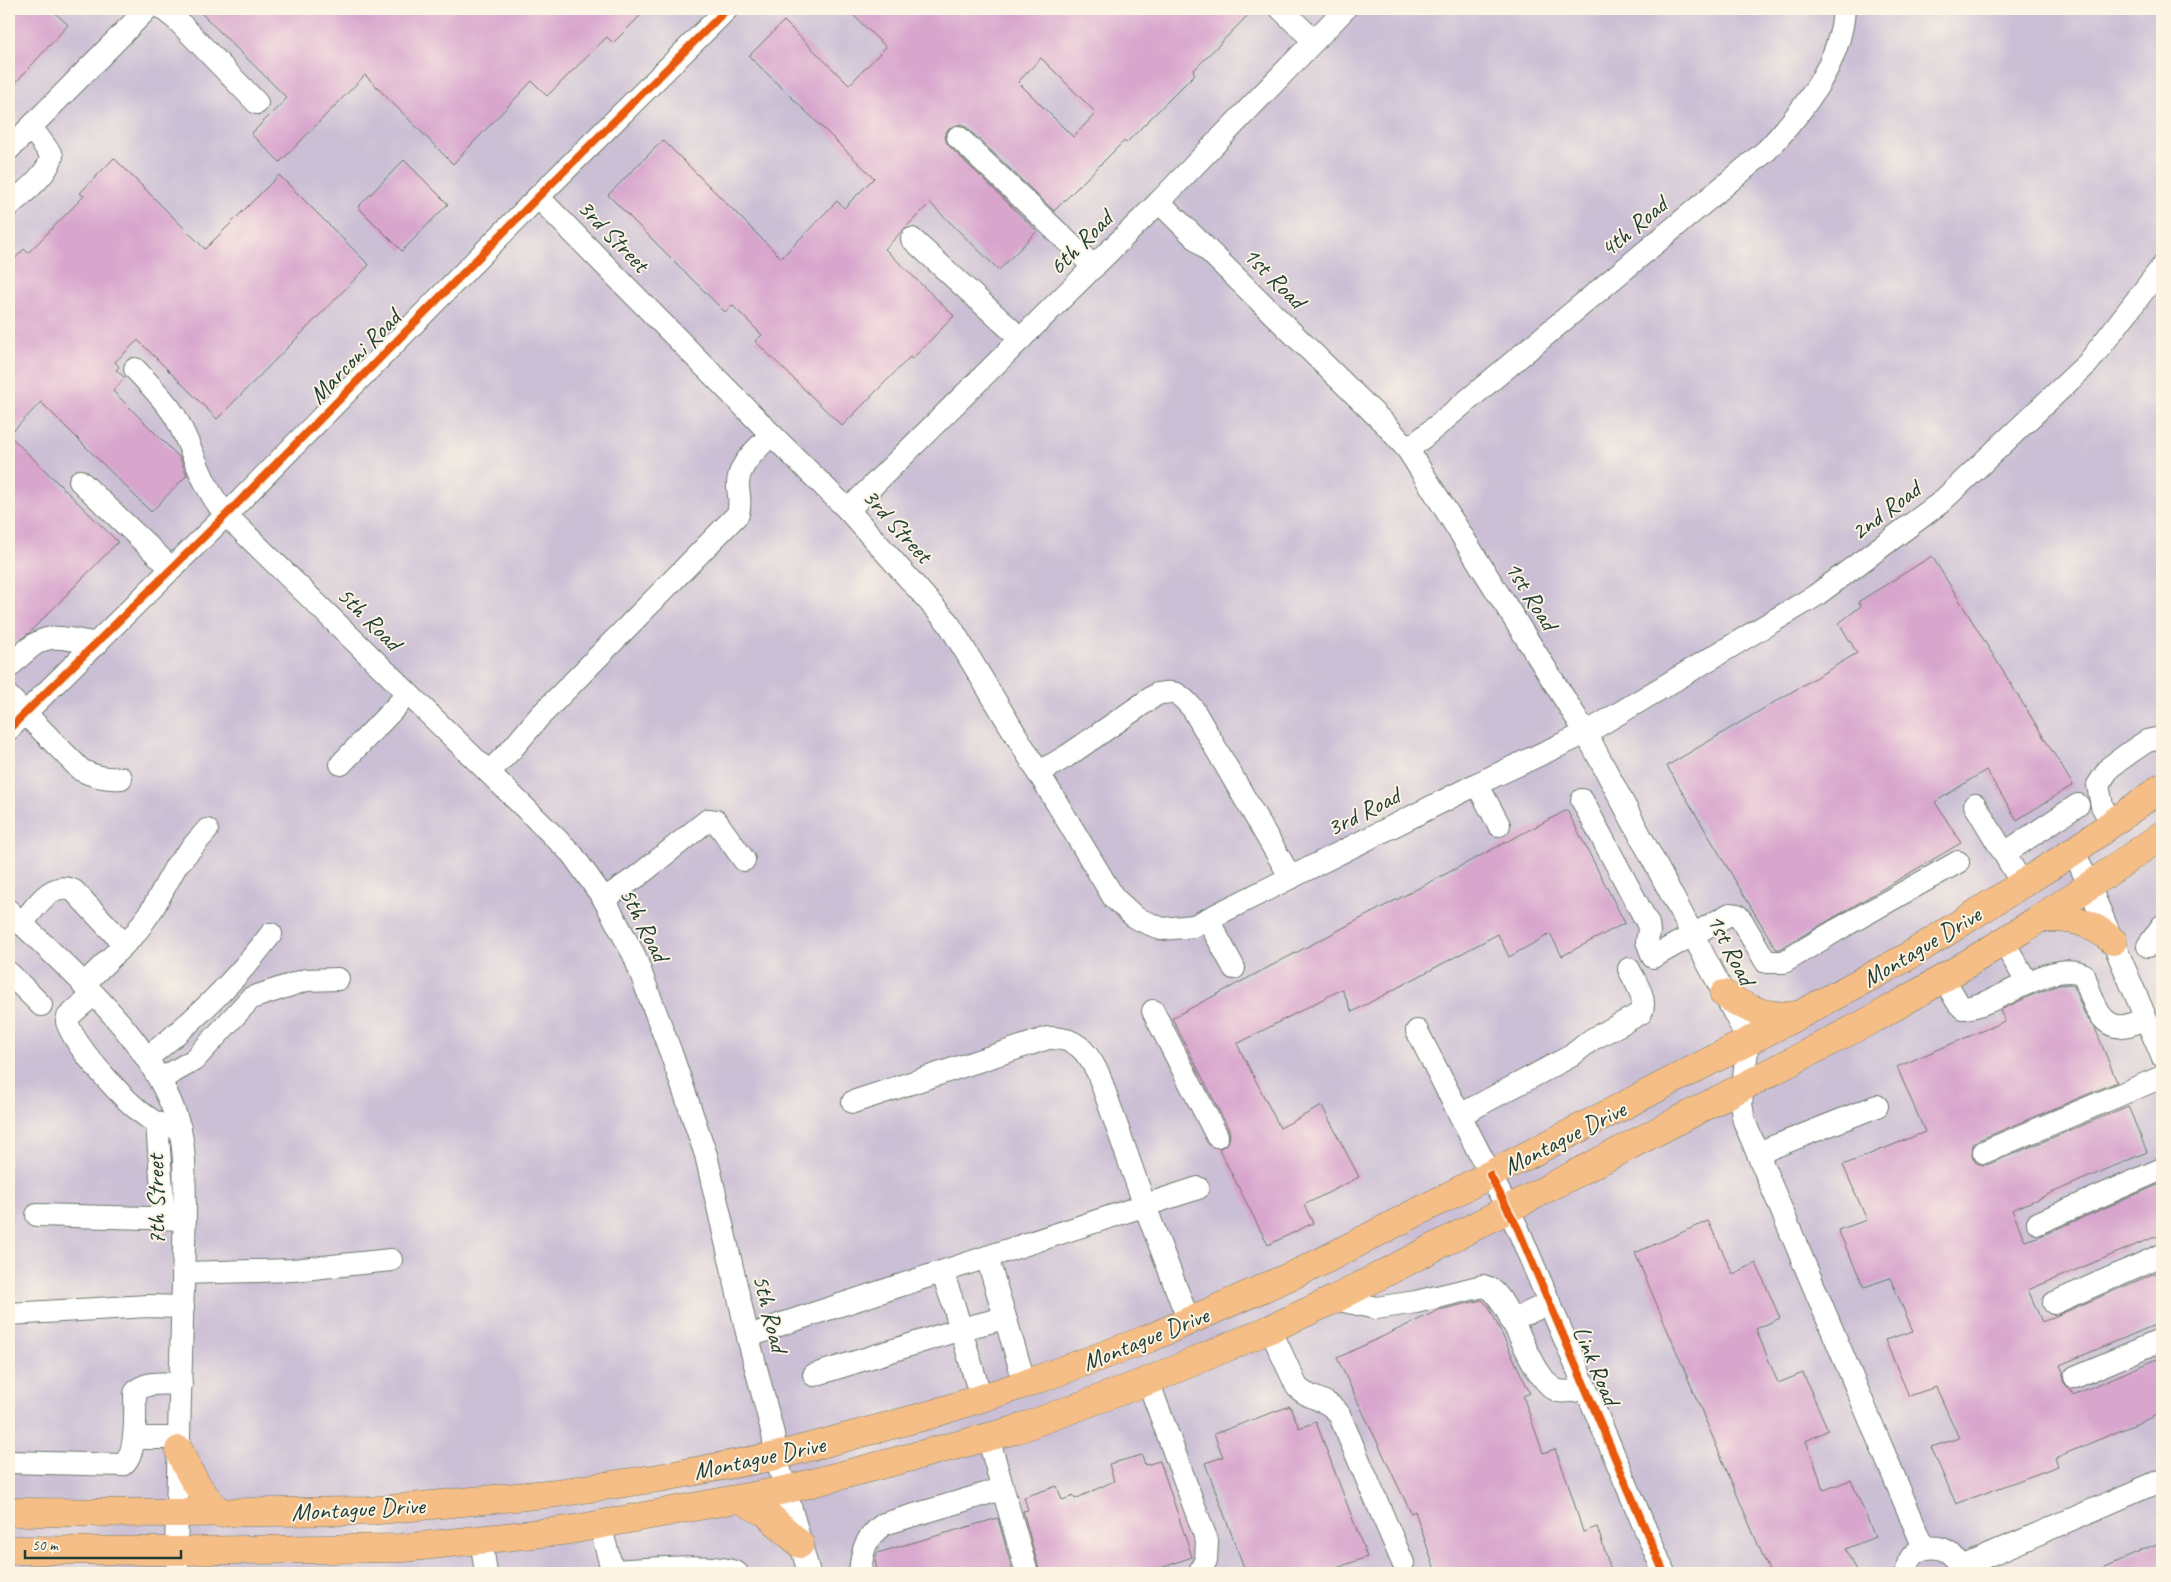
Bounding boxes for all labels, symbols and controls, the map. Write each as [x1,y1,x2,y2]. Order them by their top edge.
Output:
street label: 4th Road [1593,187,1677,264]
street label: 3rd Street [570,192,658,281]
street label: 6th Road [1042,201,1122,282]
street label: 1st Road [1236,240,1315,318]
street label: Marconi Road [302,300,411,411]
street label: 2nd Road [1844,472,1930,548]
street label: 3rd Street [855,481,941,572]
street label: 1st Road [1497,555,1567,639]
street label: 5th Road [330,580,411,660]
street label: 3rd Road [1321,778,1408,844]
street label: 5th Road [612,882,678,970]
street label: Montague Drive [1856,898,1989,995]
street label: 1st Road [1700,908,1764,993]
street label: Montague Drive [1498,1092,1633,1182]
street label: 7th Street [139,1152,173,1246]
street label: 5th Road [745,1271,796,1358]
street label: Montague Drive [1078,1298,1215,1379]
street label: Link Road [1565,1321,1628,1413]
street label: Montague Drive [691,1428,830,1488]
street label: Montague Drive [291,1489,427,1528]
scale bar [25,1527,181,1559]
text: 50 m [32,1536,59,1555]

